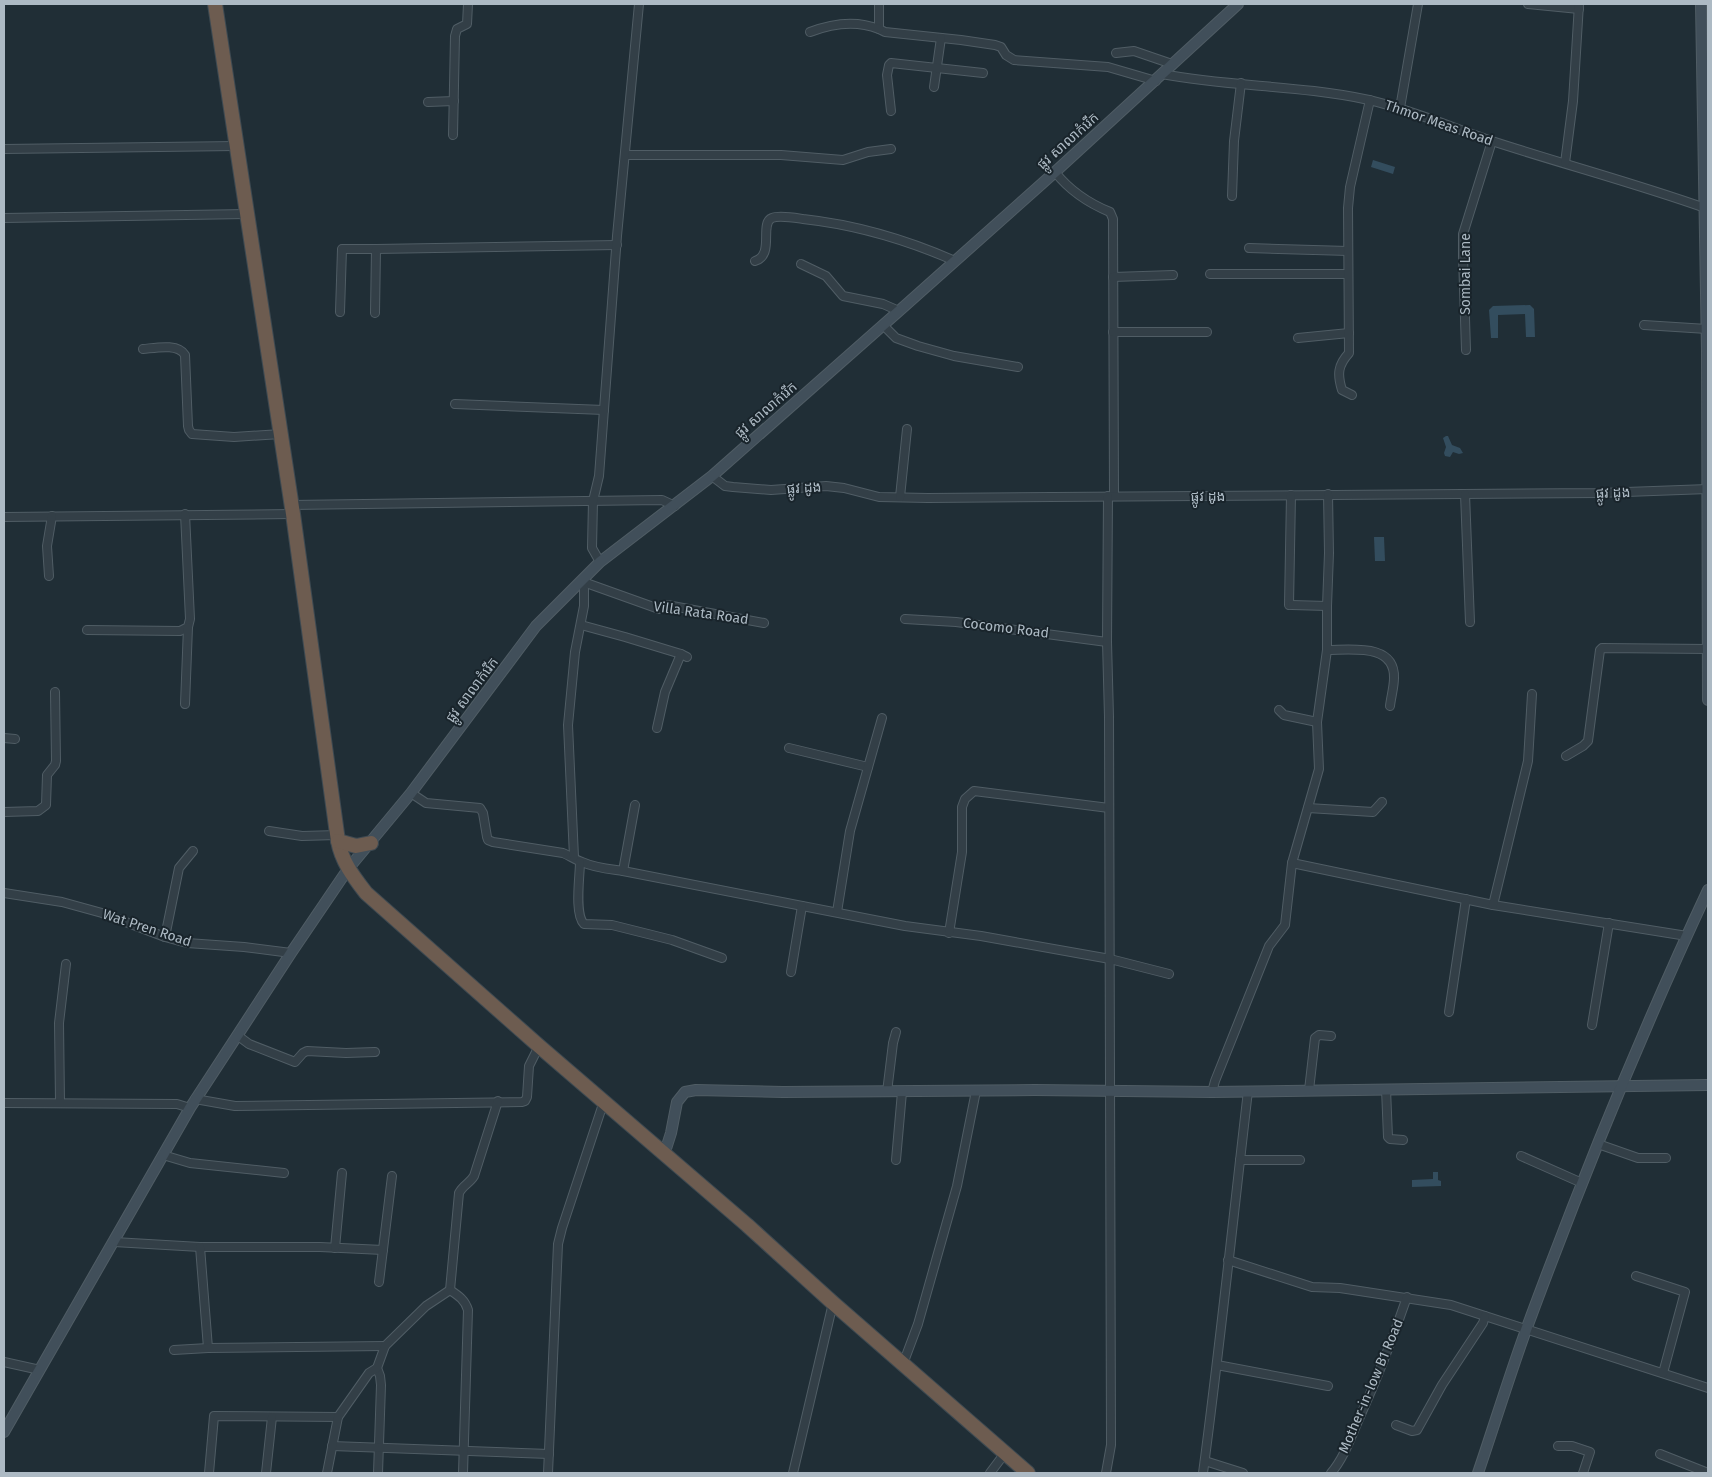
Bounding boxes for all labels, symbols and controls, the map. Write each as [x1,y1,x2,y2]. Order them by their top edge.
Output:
street label: Thmor Meas Road [1383,97,1495,149]
street label: ផ្លូវ សាលាកំរើក [1034,109,1104,175]
street label: Sombai Lane [1457,233,1474,315]
street label: ផ្លូវ សាលាកំរើក [731,378,803,444]
street label: ផ្លូវ ដូង [786,479,822,501]
street label: ផ្លូវ ដូង [1595,484,1631,505]
street label: ផ្លូវ ដូង [1191,488,1225,508]
street label: Villa Rata Road [652,598,750,628]
street label: Cocomo Road [962,614,1050,642]
street label: ផ្លូវ សាលាកំរើក [442,654,504,728]
street label: Wat Pren Road [101,906,193,950]
street label: Mother-in-low B1 Road [1335,1316,1407,1456]

